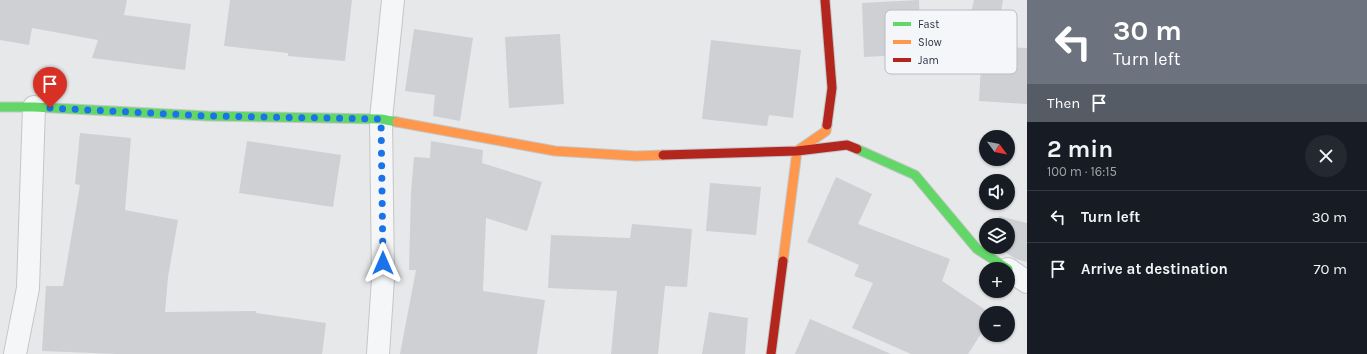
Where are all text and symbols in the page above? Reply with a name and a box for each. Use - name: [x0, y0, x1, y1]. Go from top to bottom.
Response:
- legend: [885, 10, 1017, 74]
- text: 30 m: [1113, 14, 1182, 47]
- icon: left: [1047, 16, 1099, 68]
- text: Fast: [918, 18, 939, 31]
- text: Slow: [918, 36, 942, 49]
- text: Turn left: [1113, 48, 1181, 70]
- text: Jam: [918, 54, 939, 67]
- pin: [33, 67, 67, 108]
- icon: arrive: [39, 73, 61, 95]
- icon: arrive: [1088, 92, 1110, 114]
- text: Then: [1047, 94, 1080, 112]
- north arrow: [979, 130, 1015, 166]
- map controls: [979, 130, 1015, 342]
- text: 2 min: [1047, 135, 1113, 163]
- button: close: [1305, 135, 1347, 177]
- text: 100 m · 16:15: [1047, 164, 1117, 179]
- button: sound: [979, 174, 1015, 210]
- icon: left: [1047, 206, 1069, 228]
- text: Turn left: [1081, 208, 1140, 226]
- text: 30 m: [1312, 208, 1347, 226]
- button: layers: [979, 218, 1015, 254]
- position arrow: [362, 242, 404, 284]
- icon: arrive: [1047, 258, 1069, 280]
- text: Arrive at destination: [1081, 260, 1228, 278]
- text: 70 m: [1313, 260, 1347, 278]
- button: +: [979, 262, 1015, 298]
- button: −: [979, 306, 1015, 342]

